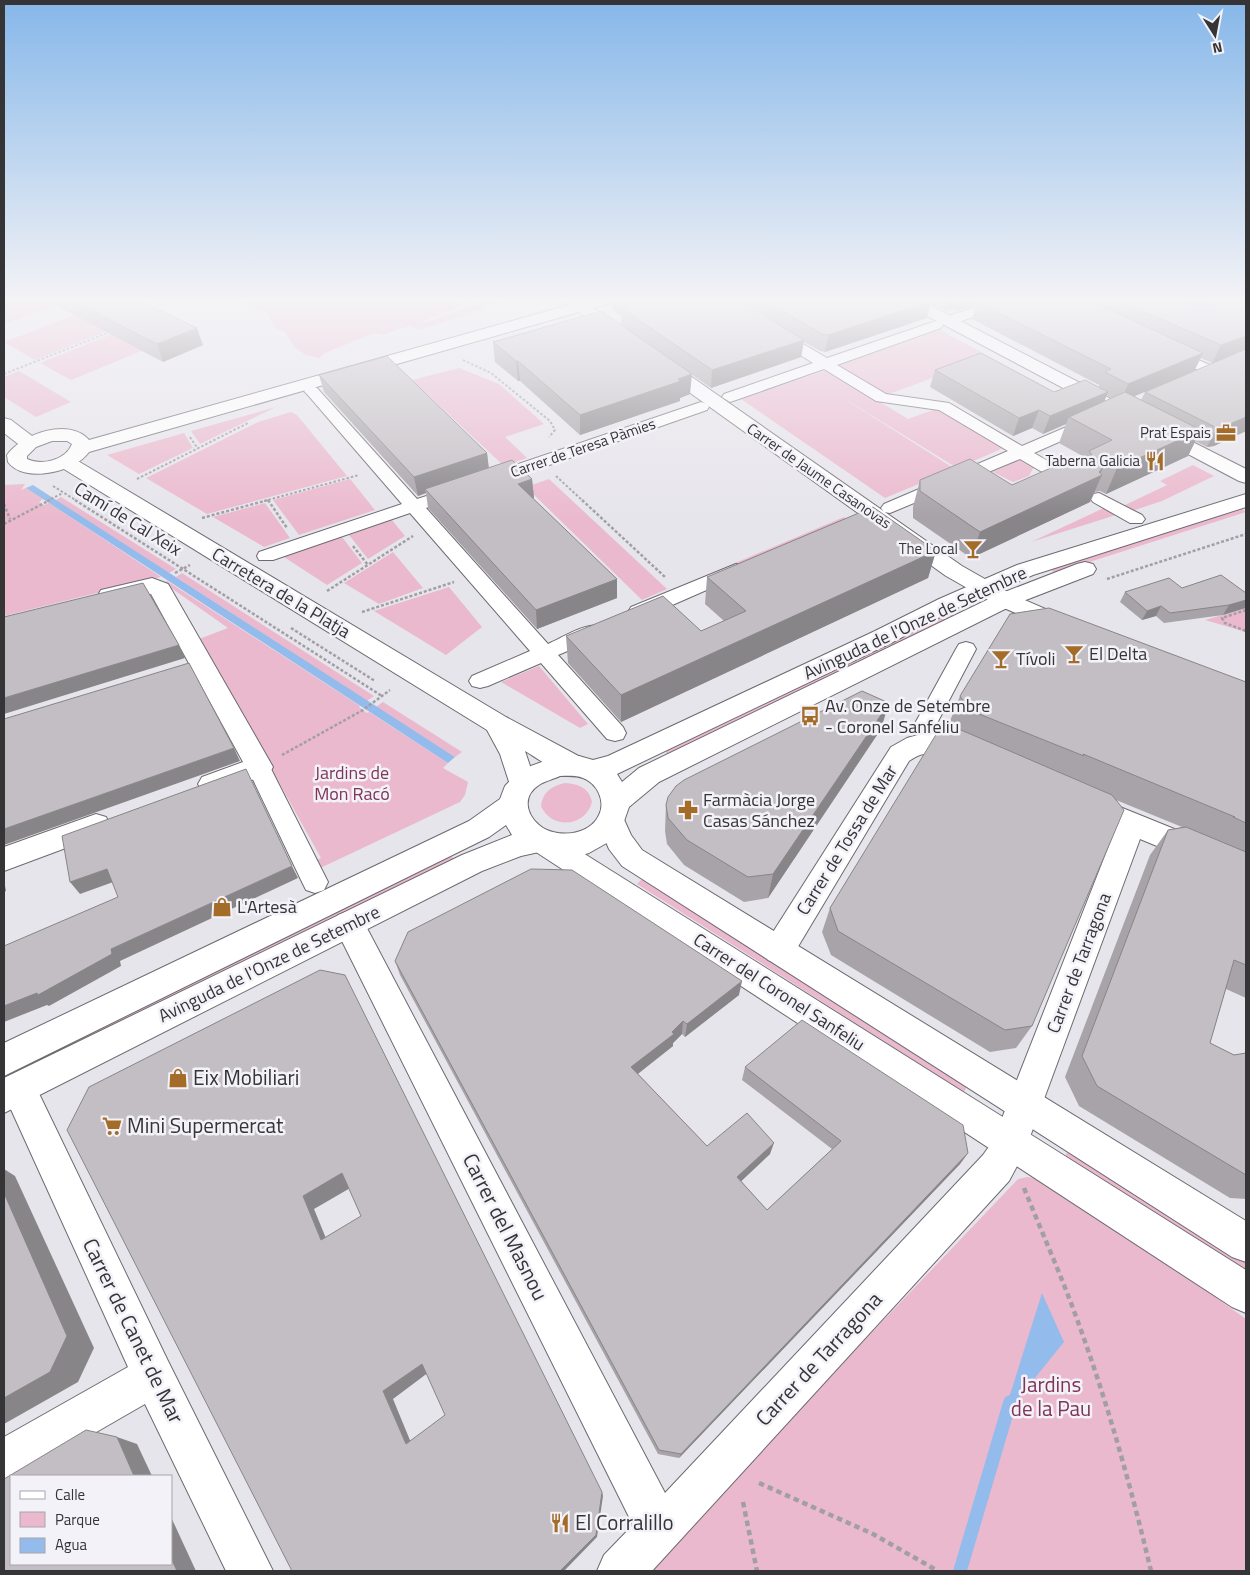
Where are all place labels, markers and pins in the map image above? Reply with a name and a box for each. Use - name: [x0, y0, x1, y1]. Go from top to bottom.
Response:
- place label: Prat Espais: [1140, 421, 1211, 444]
- office icon: Prat Espais: [1215, 422, 1237, 444]
- place label: Taberna Galicia: [1046, 449, 1140, 472]
- restaurant icon: Taberna Galicia: [1144, 450, 1166, 472]
- place label: The Local: [899, 537, 958, 560]
- bar icon: The Local: [962, 538, 984, 560]
- place label: El Delta: [1089, 640, 1147, 667]
- bar icon: El Delta: [1063, 643, 1085, 665]
- place label: Tívoli: [1016, 645, 1056, 672]
- bar icon: Tívoli: [990, 648, 1012, 670]
- place label: Av. Onze de Setembre - Coronel Sanfeliu: [825, 692, 990, 740]
- bus stop icon: Av. Onze de Setembre - Coronel Sanfeliu: [799, 705, 821, 727]
- place label: Farmàcia Jorge Casas Sánchez: [703, 786, 815, 834]
- pharmacy icon: Farmàcia Jorge Casas Sánchez: [677, 799, 699, 821]
- place label: L'Artesà: [237, 893, 297, 920]
- shop icon: L'Artesà: [211, 896, 233, 918]
- place label: Eix Mobiliari: [193, 1061, 299, 1093]
- shop icon: Eix Mobiliari: [167, 1067, 189, 1089]
- place label: Mini Supermercat: [127, 1109, 284, 1141]
- supermarket icon: Mini Supermercat: [101, 1115, 123, 1137]
- place label: El Corralillo: [575, 1506, 674, 1538]
- restaurant icon: El Corralillo: [549, 1512, 571, 1534]

